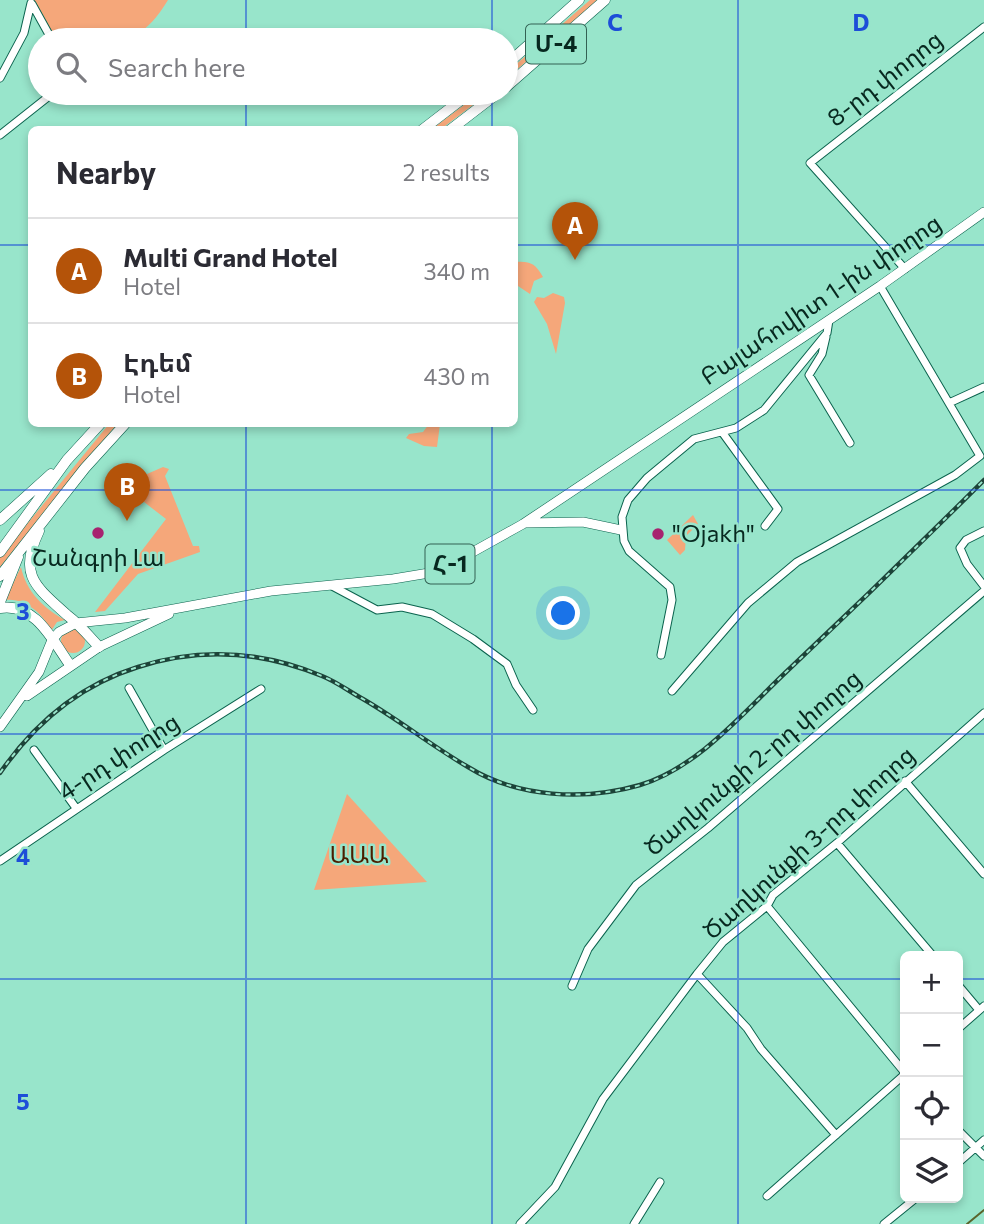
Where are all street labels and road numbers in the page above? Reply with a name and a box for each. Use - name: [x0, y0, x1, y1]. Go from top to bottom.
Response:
- road number: Մ-4: [526, 24, 586, 64]
- street label: 8-րդ փողոց: [821, 24, 948, 133]
- street label: Բալահովիտ 1-ին փողոց: [694, 207, 947, 391]
- road number: Հ-1: [426, 544, 475, 584]
- street label: Ծաղկունքի 2-րդ փողոց: [638, 663, 867, 862]
- street label: 4-րդ փողոց: [52, 706, 184, 806]
- street label: Ծաղկունքի 3-րդ փողոց: [696, 739, 920, 945]

